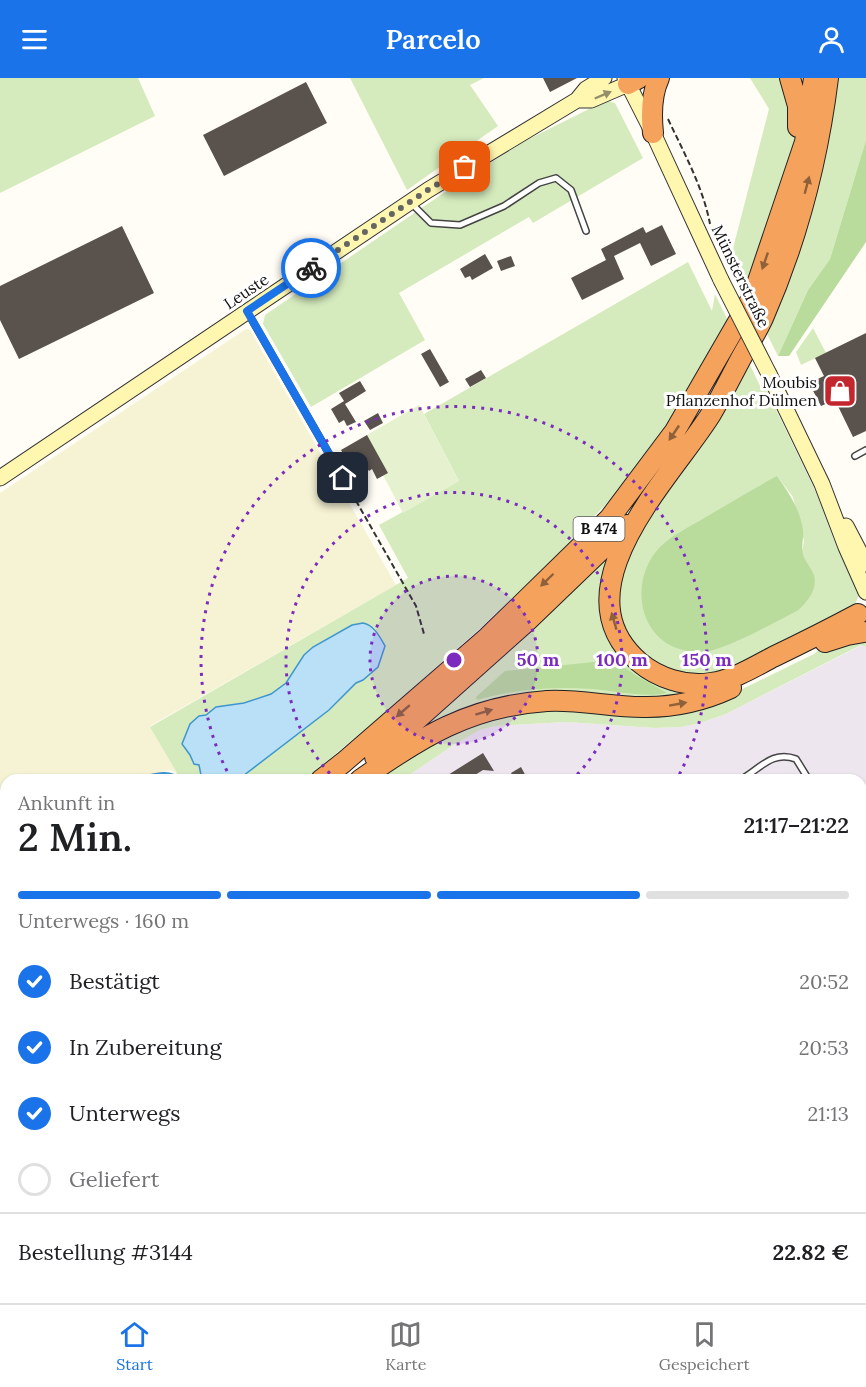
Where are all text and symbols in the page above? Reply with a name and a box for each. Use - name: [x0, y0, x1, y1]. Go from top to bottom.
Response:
- text: Parcelo: [385, 22, 481, 56]
- icon: menu: [18, 23, 51, 56]
- icon: person: [815, 23, 848, 56]
- one-way arrow: [594, 90, 612, 99]
- pin: [439, 141, 490, 192]
- icon: bag: [448, 150, 481, 183]
- one-way arrow: [803, 176, 813, 194]
- street label: Münsterstraße: [708, 222, 775, 331]
- courier: [281, 238, 341, 298]
- icon: bike: [295, 252, 328, 285]
- one-way arrow: [760, 252, 770, 270]
- street label: Leuste: [220, 269, 272, 313]
- place label: Moubis Pflanzenhof Dülmen: [666, 372, 817, 410]
- shop icon: Moubis Pflanzenhof Dülmen: [822, 373, 858, 409]
- one-way arrow: [668, 424, 680, 440]
- pin: [317, 452, 368, 503]
- icon: home: [326, 461, 359, 494]
- road number: B 474: [574, 517, 624, 541]
- one-way arrow: [539, 573, 554, 587]
- one-way arrow: [609, 612, 618, 630]
- text: 50 m: [517, 648, 560, 671]
- text: 100 m: [596, 648, 648, 671]
- text: 150 m: [682, 648, 732, 671]
- centre of rings: [444, 650, 464, 670]
- one-way arrow: [669, 699, 688, 708]
- one-way arrow: [396, 704, 411, 717]
- one-way arrow: [475, 707, 493, 716]
- text: Ankunft in: [18, 790, 115, 815]
- text: 21:17–21:22: [743, 811, 849, 839]
- text: 2 Min.: [18, 812, 132, 862]
- text: Unterwegs · 160 m: [18, 908, 189, 933]
- icon: check: [18, 965, 51, 998]
- text: Bestätigt: [69, 967, 160, 995]
- text: 20:52: [799, 969, 849, 994]
- icon: check: [18, 1031, 51, 1064]
- text: In Zubereitung: [69, 1033, 222, 1061]
- text: 20:53: [799, 1035, 849, 1060]
- icon: check: [18, 1097, 51, 1130]
- text: Unterwegs: [69, 1099, 180, 1127]
- text: 21:13: [808, 1101, 849, 1126]
- text: Geliefert: [69, 1165, 159, 1193]
- text: Bestellung #3144: [18, 1238, 193, 1266]
- text: 22.82 €: [773, 1238, 849, 1266]
- tab: Start: [116, 1318, 153, 1374]
- tab: Karte: [385, 1318, 426, 1374]
- tab: Gespeichert: [659, 1318, 750, 1374]

